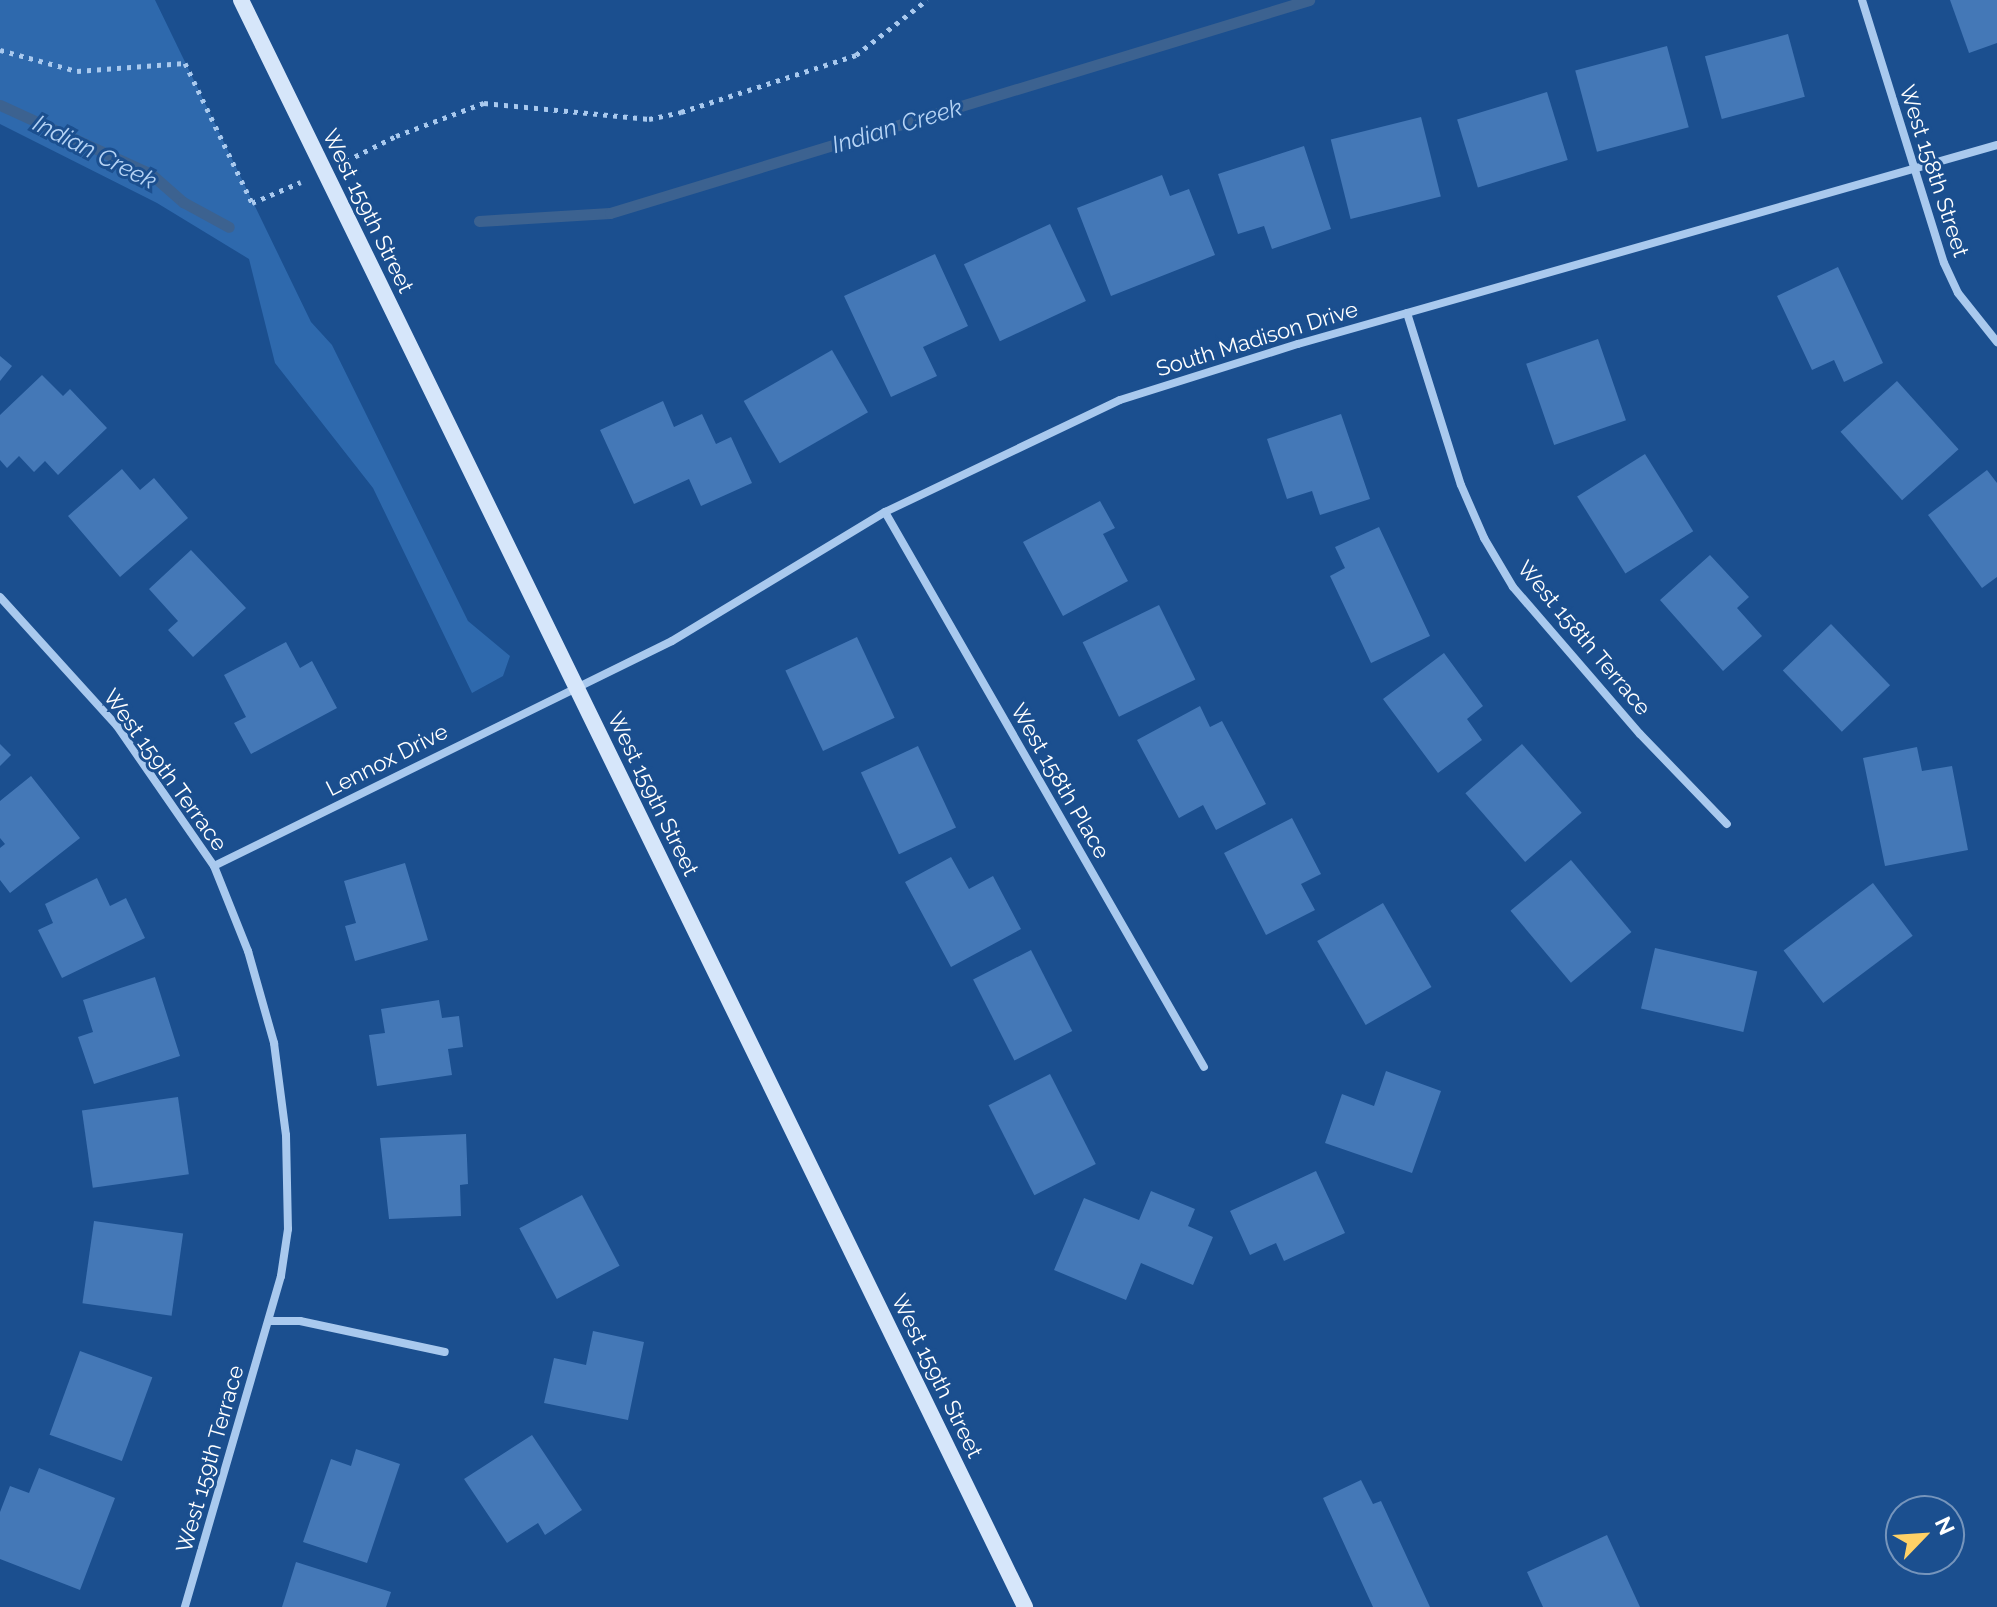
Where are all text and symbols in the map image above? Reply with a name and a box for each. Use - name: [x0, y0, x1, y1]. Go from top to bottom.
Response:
- street label: West 158th Street: [1894, 82, 1974, 260]
- water label: Indian Creek: [828, 93, 966, 159]
- water label: Indian Creek: [28, 109, 162, 195]
- street label: West 159th Street: [317, 125, 419, 297]
- street label: South Madison Drive: [1153, 296, 1361, 382]
- street label: West 158th Terrace: [1511, 555, 1657, 721]
- street label: West 159th Terrace: [97, 684, 233, 856]
- street label: West 158th Place: [1005, 699, 1115, 863]
- street label: West 159th Street: [602, 708, 704, 880]
- street label: Lennox Drive: [322, 718, 452, 802]
- street label: West 159th Street: [886, 1290, 988, 1462]
- street label: West 159th Terrace: [171, 1362, 249, 1556]
- north arrow: [1885, 1495, 1965, 1575]
- text: N: [1930, 1513, 1960, 1539]

